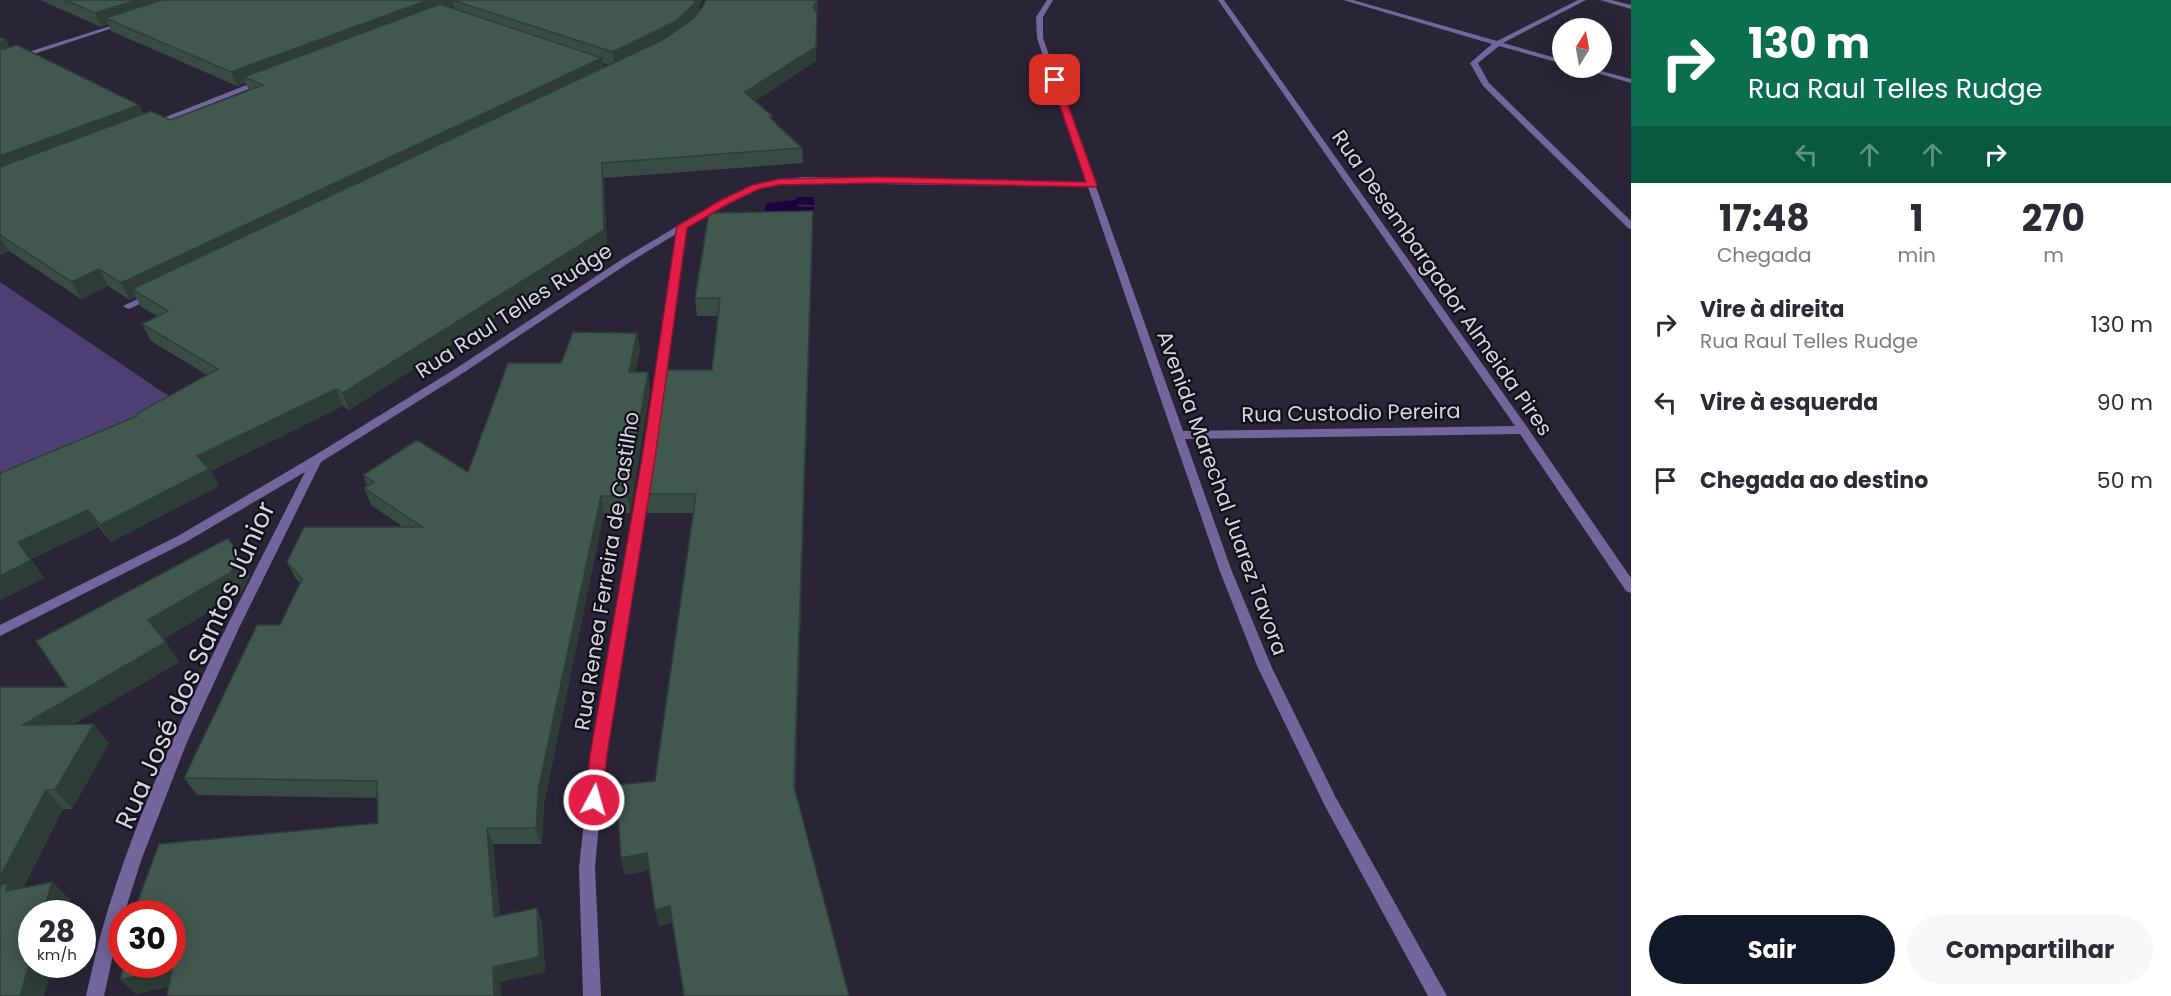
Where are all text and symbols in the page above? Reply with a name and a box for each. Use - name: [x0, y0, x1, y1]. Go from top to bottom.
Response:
- text: 130 m: [1748, 14, 1870, 73]
- north arrow: [1552, 18, 1612, 78]
- map controls: [1552, 18, 1612, 78]
- icon: right: [1649, 24, 1727, 102]
- pin: [1029, 54, 1080, 105]
- icon: arrive: [1038, 63, 1071, 96]
- text: Rua Raul Telles Rudge: [1748, 70, 2043, 107]
- street label: Rua Desembargador Almeida Pires: [1325, 124, 1560, 442]
- icon: left: [1790, 138, 1823, 171]
- icon: ahead: [1853, 138, 1886, 171]
- icon: ahead: [1916, 138, 1949, 171]
- icon: right: [1979, 138, 2012, 171]
- text: 17:48: [1719, 193, 1810, 244]
- text: 1: [1910, 193, 1923, 244]
- text: 270: [2022, 193, 2085, 244]
- street label: Rua Raul Telles Rudge: [410, 236, 618, 385]
- text: Chegada: [1717, 241, 1812, 269]
- text: min: [1898, 241, 1936, 269]
- text: m: [2043, 241, 2064, 269]
- text: Vire à direita: [1700, 294, 1845, 325]
- icon: right: [1649, 308, 1682, 341]
- text: 130 m: [2091, 309, 2153, 340]
- street label: Avenida Marechal Juarez Tavora: [1150, 327, 1295, 659]
- text: Rua Raul Telles Rudge: [1700, 327, 1918, 355]
- icon: left: [1649, 386, 1682, 419]
- text: Vire à esquerda: [1700, 387, 1878, 418]
- text: 90 m: [2097, 387, 2153, 418]
- street label: Rua Custodio Pereira: [1241, 396, 1461, 429]
- street label: Rua Renea Ferreira de Castilho: [567, 410, 646, 732]
- icon: arrive: [1649, 464, 1682, 497]
- text: Chegada ao destino: [1700, 465, 1928, 496]
- text: 50 m: [2097, 465, 2153, 496]
- street label: Rua José dos Santos Júnior: [106, 496, 284, 834]
- position arrow: [562, 768, 626, 832]
- speed limit sign: 30: [108, 900, 186, 978]
- text: 28: [39, 910, 75, 953]
- button: Sair: [1649, 915, 1895, 984]
- button: Compartilhar: [1907, 915, 2153, 984]
- text: km/h: [37, 944, 77, 965]

